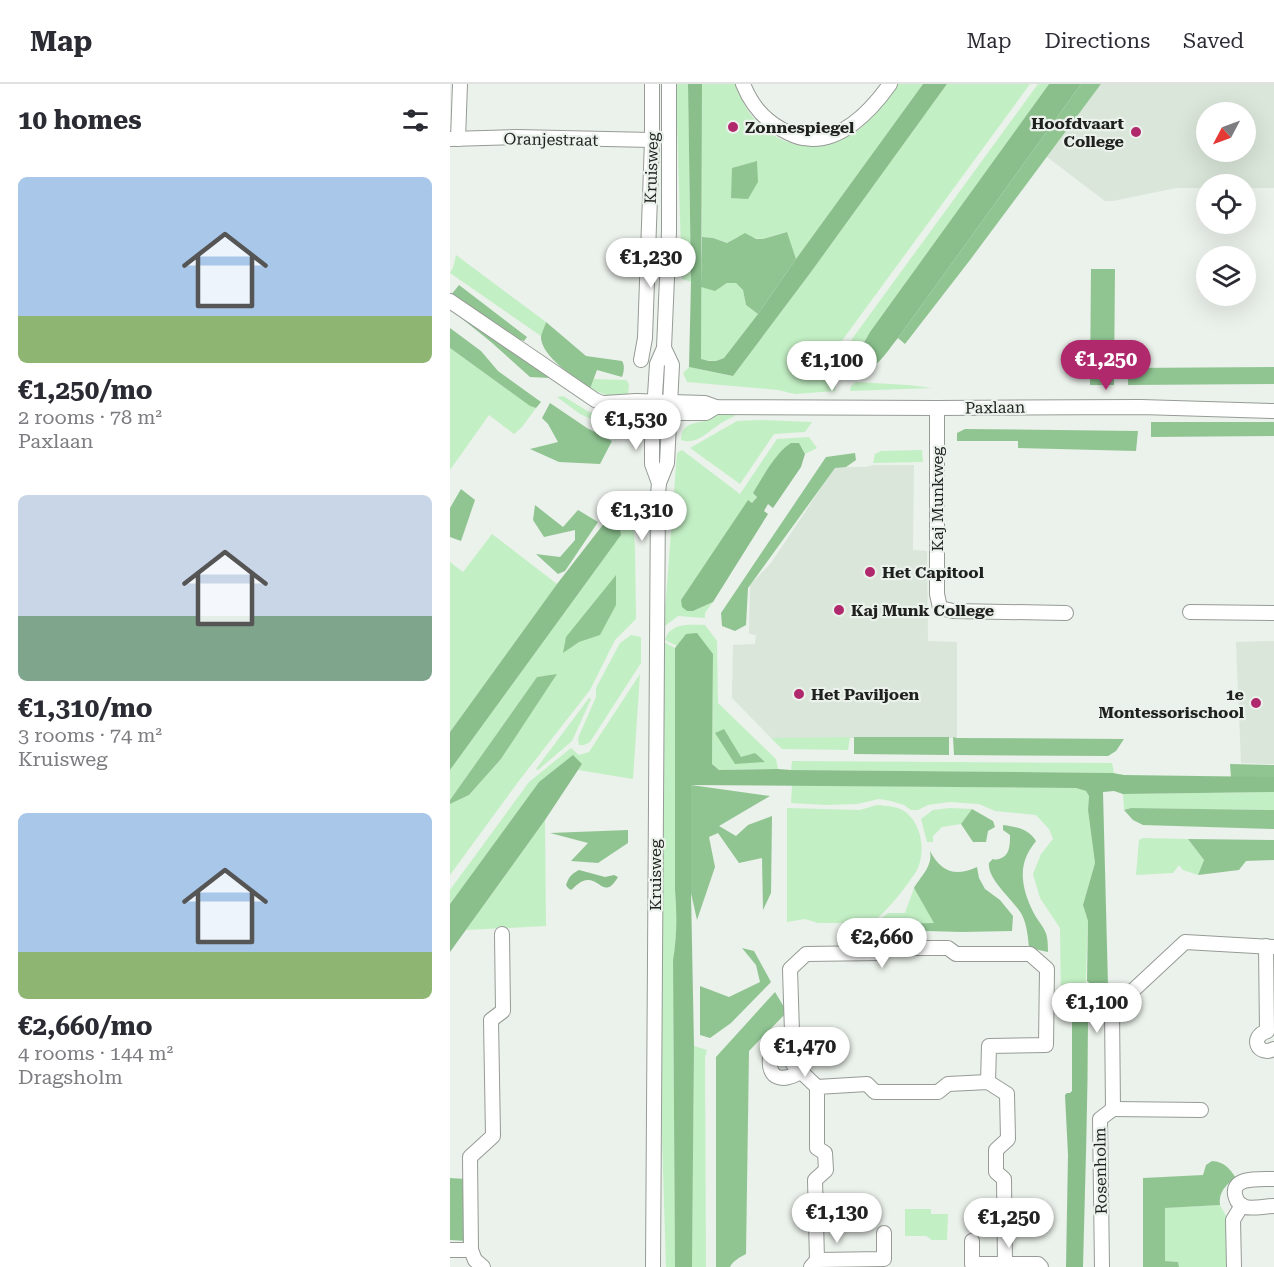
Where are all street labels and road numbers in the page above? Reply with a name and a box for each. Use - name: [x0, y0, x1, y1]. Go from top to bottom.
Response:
- street label: Oranjestraat: [504, 129, 599, 150]
- street label: Kruisweg: [641, 131, 662, 204]
- street label: Paxlaan: [965, 397, 1025, 418]
- street label: Kaj Munkweg: [928, 446, 947, 551]
- street label: Kruisweg: [646, 838, 665, 911]
- street label: Rosenholm: [1090, 1127, 1111, 1215]

